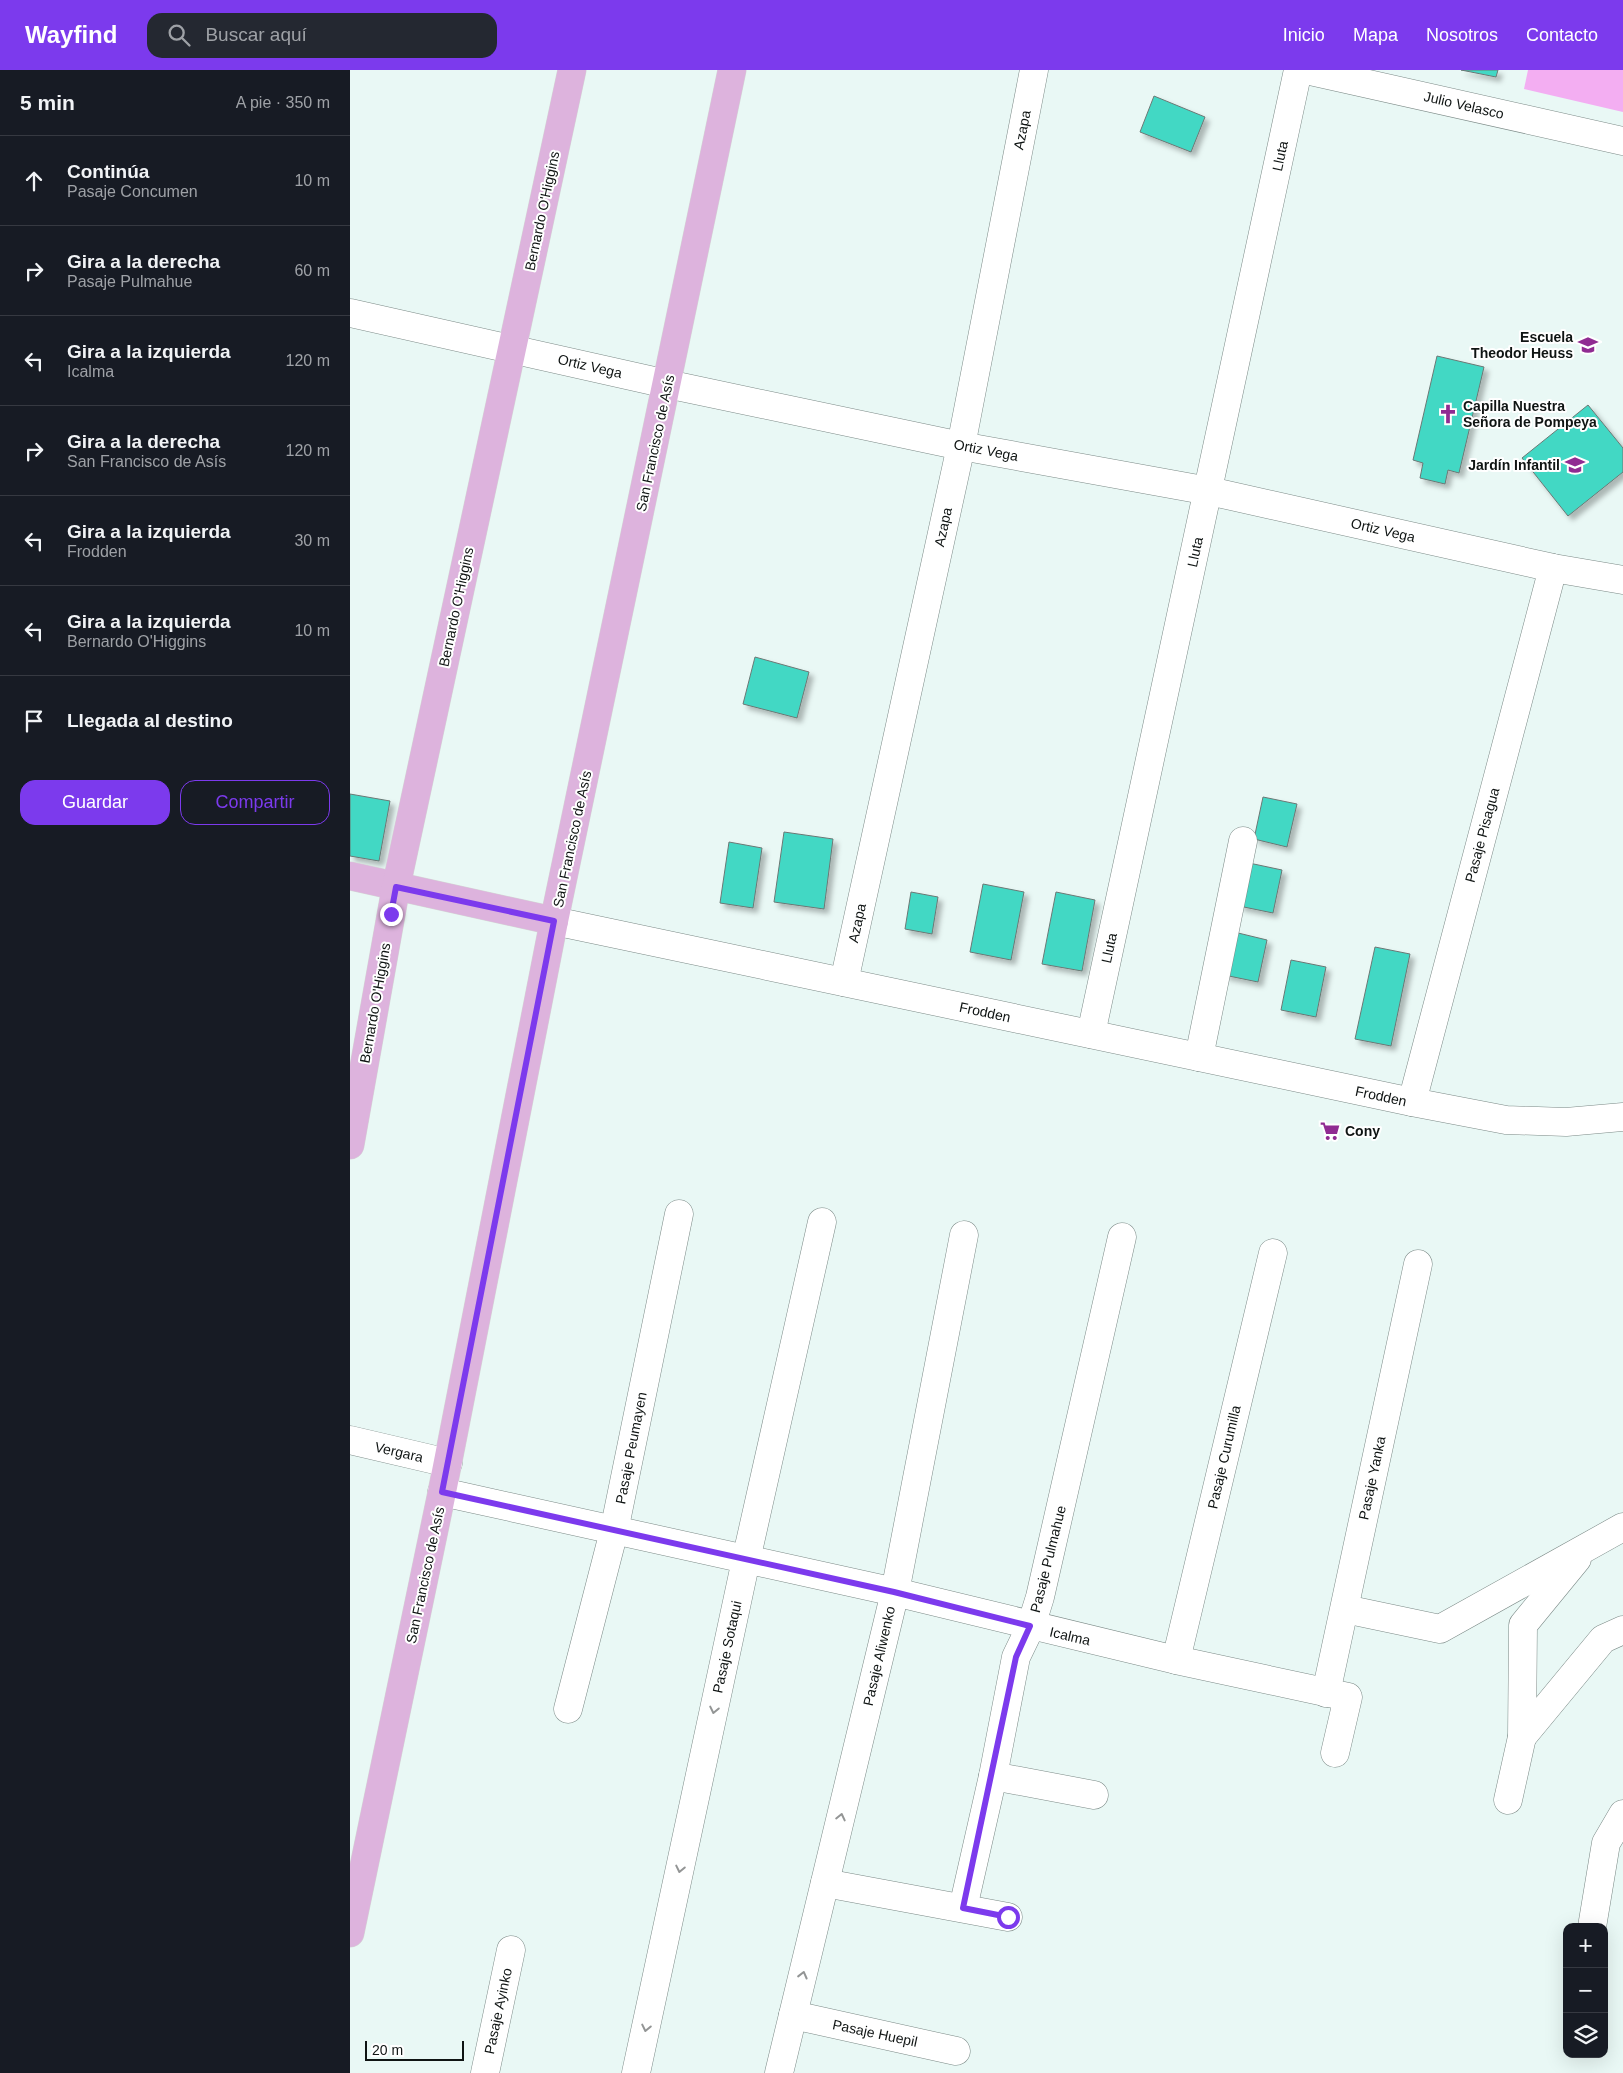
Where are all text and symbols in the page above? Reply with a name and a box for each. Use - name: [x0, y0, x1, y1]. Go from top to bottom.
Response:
- search box: [147, 13, 497, 58]
- text: Wayfind: [25, 21, 117, 48]
- icon: search: [165, 21, 193, 49]
- text: Buscar aquí: [205, 24, 307, 45]
- text: Inicio: [1283, 25, 1325, 45]
- text: Mapa: [1353, 25, 1398, 45]
- text: Nosotros: [1426, 25, 1498, 45]
- text: Contacto: [1526, 25, 1598, 45]
- street label: Julio Velasco: [1422, 88, 1506, 122]
- text: 5 min: [20, 91, 75, 114]
- text: A pie · 350 m: [236, 94, 330, 111]
- street label: Azapa: [1010, 109, 1034, 151]
- street label: Lluta: [1269, 139, 1291, 173]
- street label: Bernardo O'Higgins: [522, 150, 562, 272]
- text: Continúa: [67, 161, 149, 182]
- icon: ahead: [20, 167, 48, 195]
- text: 10 m: [294, 172, 330, 189]
- text: Pasaje Concumen: [67, 183, 198, 200]
- text: Gira a la derecha: [67, 251, 220, 272]
- icon: right: [20, 257, 48, 285]
- text: 60 m: [294, 262, 330, 279]
- text: Pasaje Pulmahue: [67, 273, 192, 290]
- place label: Escuela Theodor Heuss: [1471, 329, 1573, 361]
- school or university icon: Escuela Theodor Heuss: [1577, 334, 1599, 356]
- text: Gira a la izquierda: [67, 341, 231, 362]
- icon: left: [20, 347, 48, 375]
- street label: Ortiz Vega: [556, 351, 624, 381]
- text: 120 m: [286, 352, 330, 369]
- text: Icalma: [67, 363, 114, 380]
- street label: San Francisco de Asís: [633, 373, 677, 513]
- place label: Capilla Nuestra Señora de Pompeya: [1463, 398, 1597, 430]
- church icon: Capilla Nuestra Señora de Pompeya: [1437, 403, 1459, 425]
- text: Gira a la derecha: [67, 431, 220, 452]
- street label: Ortiz Vega: [952, 436, 1020, 464]
- icon: right: [20, 437, 48, 465]
- text: 120 m: [286, 442, 330, 459]
- text: San Francisco de Asís: [67, 453, 226, 470]
- school or university icon: Jardín Infantil: [1564, 454, 1586, 476]
- place label: Jardín Infantil: [1468, 457, 1560, 473]
- street label: Azapa: [931, 506, 955, 548]
- street label: Ortiz Vega: [1349, 515, 1417, 545]
- text: Gira a la izquierda: [67, 521, 231, 542]
- icon: left: [20, 527, 48, 555]
- text: 30 m: [294, 532, 330, 549]
- street label: Lluta: [1184, 535, 1206, 569]
- text: Frodden: [67, 543, 127, 560]
- street label: Bernardo O'Higgins: [436, 546, 476, 668]
- text: Gira a la izquierda: [67, 611, 231, 632]
- icon: left: [20, 617, 48, 645]
- text: 10 m: [294, 622, 330, 639]
- text: Bernardo O'Higgins: [67, 633, 206, 650]
- icon: arrive: [20, 707, 48, 735]
- text: Llegada al destino: [67, 710, 233, 731]
- street label: San Francisco de Asís: [550, 769, 594, 909]
- button: Guardar: [20, 780, 170, 825]
- button: Compartir: [180, 780, 330, 825]
- street label: Pasaje Pisagua: [1462, 786, 1502, 884]
- street label: Azapa: [845, 902, 869, 944]
- route end: [380, 903, 403, 926]
- street label: Lluta: [1098, 931, 1120, 965]
- street label: Bernardo O'Higgins: [357, 942, 393, 1064]
- street label: Frodden: [958, 999, 1012, 1025]
- street label: Frodden: [1354, 1083, 1408, 1109]
- supermarket icon: Cony: [1319, 1120, 1341, 1142]
- place label: Cony: [1345, 1123, 1380, 1139]
- street label: Pasaje Peumayen: [612, 1391, 650, 1505]
- street label: Pasaje Curumilla: [1204, 1403, 1244, 1510]
- street label: Pasaje Yanka: [1355, 1435, 1389, 1521]
- street label: Vergara: [373, 1439, 425, 1465]
- street label: Pasaje Pulmahue: [1027, 1504, 1069, 1614]
- street label: San Francisco de Asís: [403, 1505, 447, 1645]
- street label: Pasaje Sotaqui: [709, 1599, 745, 1695]
- street label: Pasaje Aliwenko: [860, 1604, 898, 1707]
- street label: Icalma: [1048, 1624, 1092, 1648]
- one-way arrow: [709, 1705, 720, 1714]
- one-way arrow: [835, 1812, 846, 1821]
- one-way arrow: [675, 1864, 686, 1873]
- route start: [997, 1906, 1020, 1929]
- map controls: [1563, 1923, 1608, 2058]
- button: +: [1563, 1923, 1608, 1968]
- street label: Pasaje Ayinko: [481, 1966, 515, 2056]
- button: −: [1563, 1968, 1608, 2013]
- one-way arrow: [797, 1970, 808, 1979]
- button: layers: [1563, 2013, 1608, 2058]
- street label: Pasaje Huepil: [831, 2016, 919, 2050]
- one-way arrow: [641, 2023, 652, 2032]
- scale bar: [365, 2038, 464, 2061]
- text: 20 m: [372, 2042, 403, 2058]

